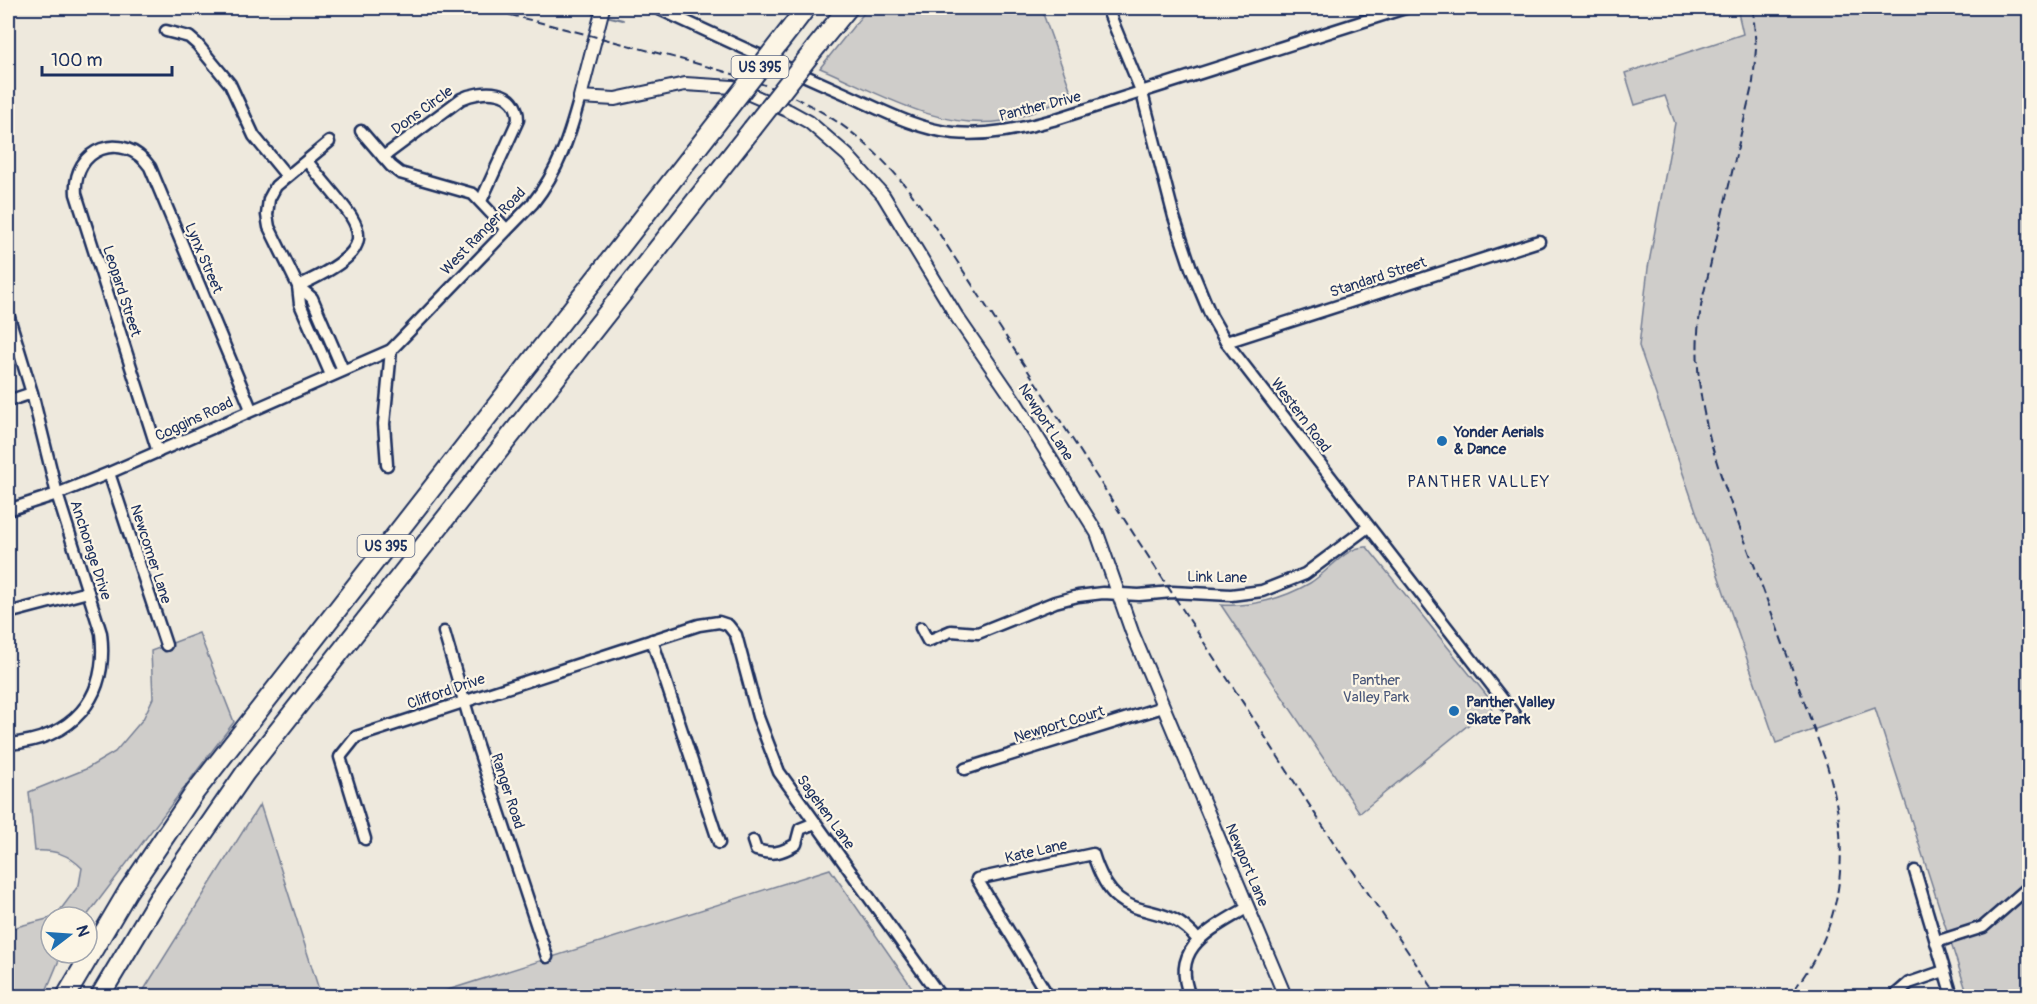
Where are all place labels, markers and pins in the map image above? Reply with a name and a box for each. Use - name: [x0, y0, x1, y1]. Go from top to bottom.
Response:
- place label: Yonder Aerials & Dance: [1453, 423, 1544, 459]
- marker: Yonder Aerials & Dance: [1435, 434, 1449, 448]
- place label: Panther Valley Skate Park: [1466, 693, 1555, 729]
- marker: Panther Valley Skate Park: [1447, 704, 1461, 718]

